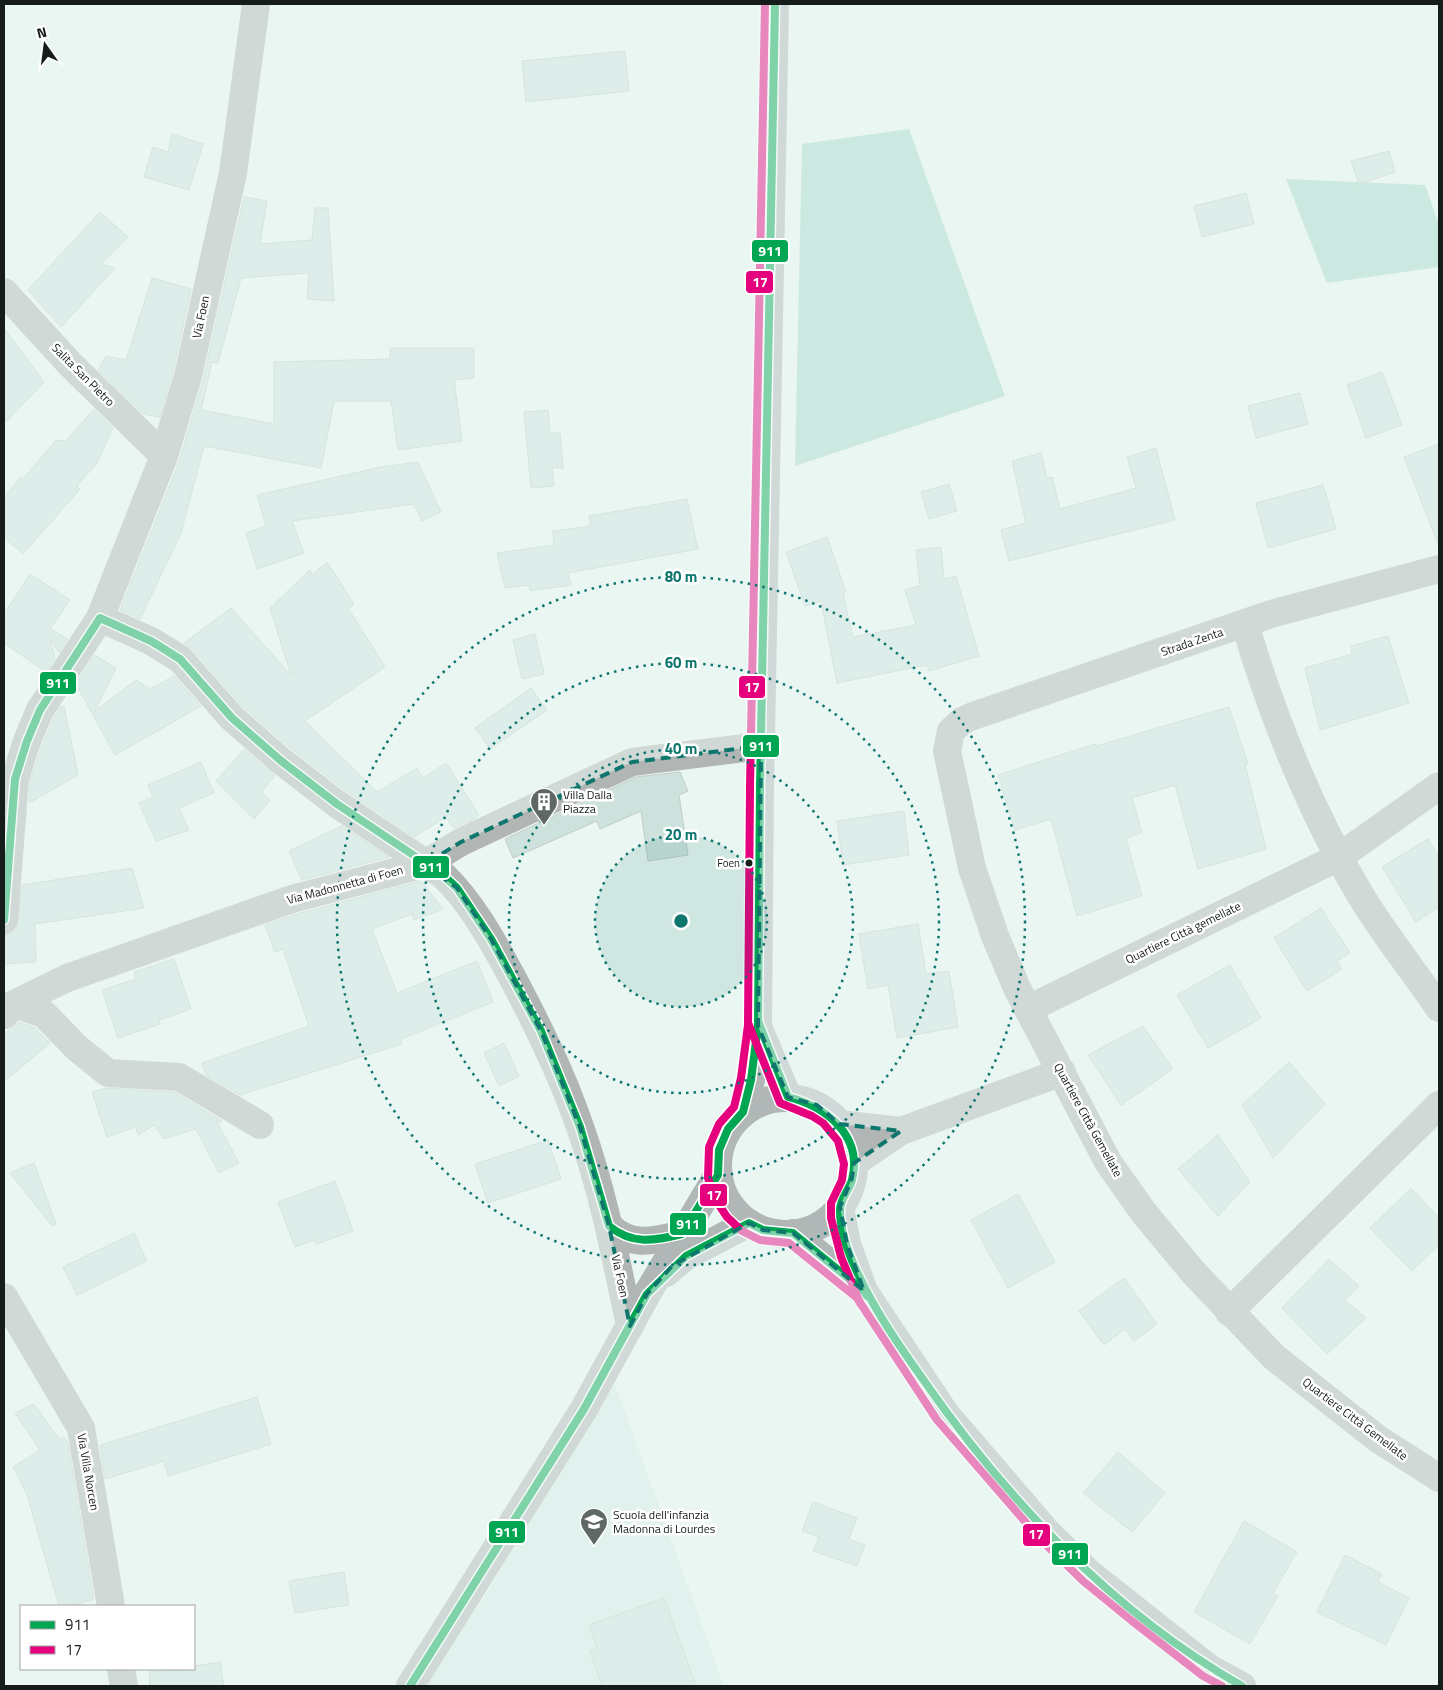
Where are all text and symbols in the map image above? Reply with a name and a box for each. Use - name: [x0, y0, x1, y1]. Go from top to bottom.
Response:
- north arrow: [20, 20, 70, 70]
- text: N: [34, 21, 49, 43]
- line badge: 911: [751, 239, 789, 263]
- text: 911: [758, 240, 782, 261]
- line badge: 17: [745, 270, 774, 294]
- text: 17: [752, 271, 768, 292]
- street label: Via Foen: [187, 294, 214, 340]
- street label: Salita San Pietro: [47, 339, 119, 411]
- text: 80 m: [665, 565, 697, 588]
- street label: Strada Zenta: [1158, 622, 1226, 661]
- text: 60 m: [665, 651, 697, 674]
- line badge: 911: [39, 671, 77, 695]
- text: 911: [46, 672, 70, 693]
- line badge: 17: [738, 675, 766, 699]
- text: 17: [744, 676, 760, 697]
- line badge: 911: [742, 734, 780, 758]
- text: 911: [749, 735, 773, 756]
- text: 40 m: [665, 737, 697, 760]
- place label: Villa Dalla Piazza: [563, 785, 612, 818]
- building icon: Villa Dalla Piazza: [529, 787, 559, 826]
- text: 20 m: [665, 823, 697, 846]
- line badge: 911: [412, 855, 450, 879]
- place label: Foen: [717, 855, 740, 871]
- text: 911: [419, 856, 443, 877]
- marker: Foen: [744, 858, 754, 868]
- street label: Via Madonnetta di Foen: [285, 860, 405, 909]
- street label: Quartiere Città gemellate: [1122, 896, 1244, 969]
- centre of rings: [672, 912, 690, 930]
- street label: Quartiere Città Gemellate: [1049, 1059, 1128, 1180]
- line badge: 17: [699, 1183, 728, 1207]
- text: 17: [706, 1184, 722, 1205]
- line badge: 911: [669, 1212, 707, 1236]
- text: 911: [676, 1213, 700, 1234]
- street label: Via Foen: [607, 1253, 634, 1299]
- street label: Quartiere Città Gemellate: [1299, 1373, 1412, 1465]
- street label: Via Villa Norcen: [72, 1432, 105, 1512]
- place label: Scuola dell'infanzia Madonna di Lourdes: [613, 1505, 716, 1538]
- school or university icon: Scuola dell'infanzia Madonna di Lourdes: [579, 1507, 609, 1546]
- line badge: 911: [488, 1520, 526, 1544]
- text: 911: [495, 1521, 519, 1542]
- line badge: 17: [1022, 1523, 1051, 1547]
- text: 17: [1028, 1523, 1044, 1544]
- line badge: 911: [1051, 1542, 1089, 1566]
- text: 911: [1058, 1543, 1082, 1564]
- legend: [20, 1605, 195, 1670]
- text: 911: [65, 1613, 90, 1636]
- text: 17: [65, 1638, 82, 1661]

